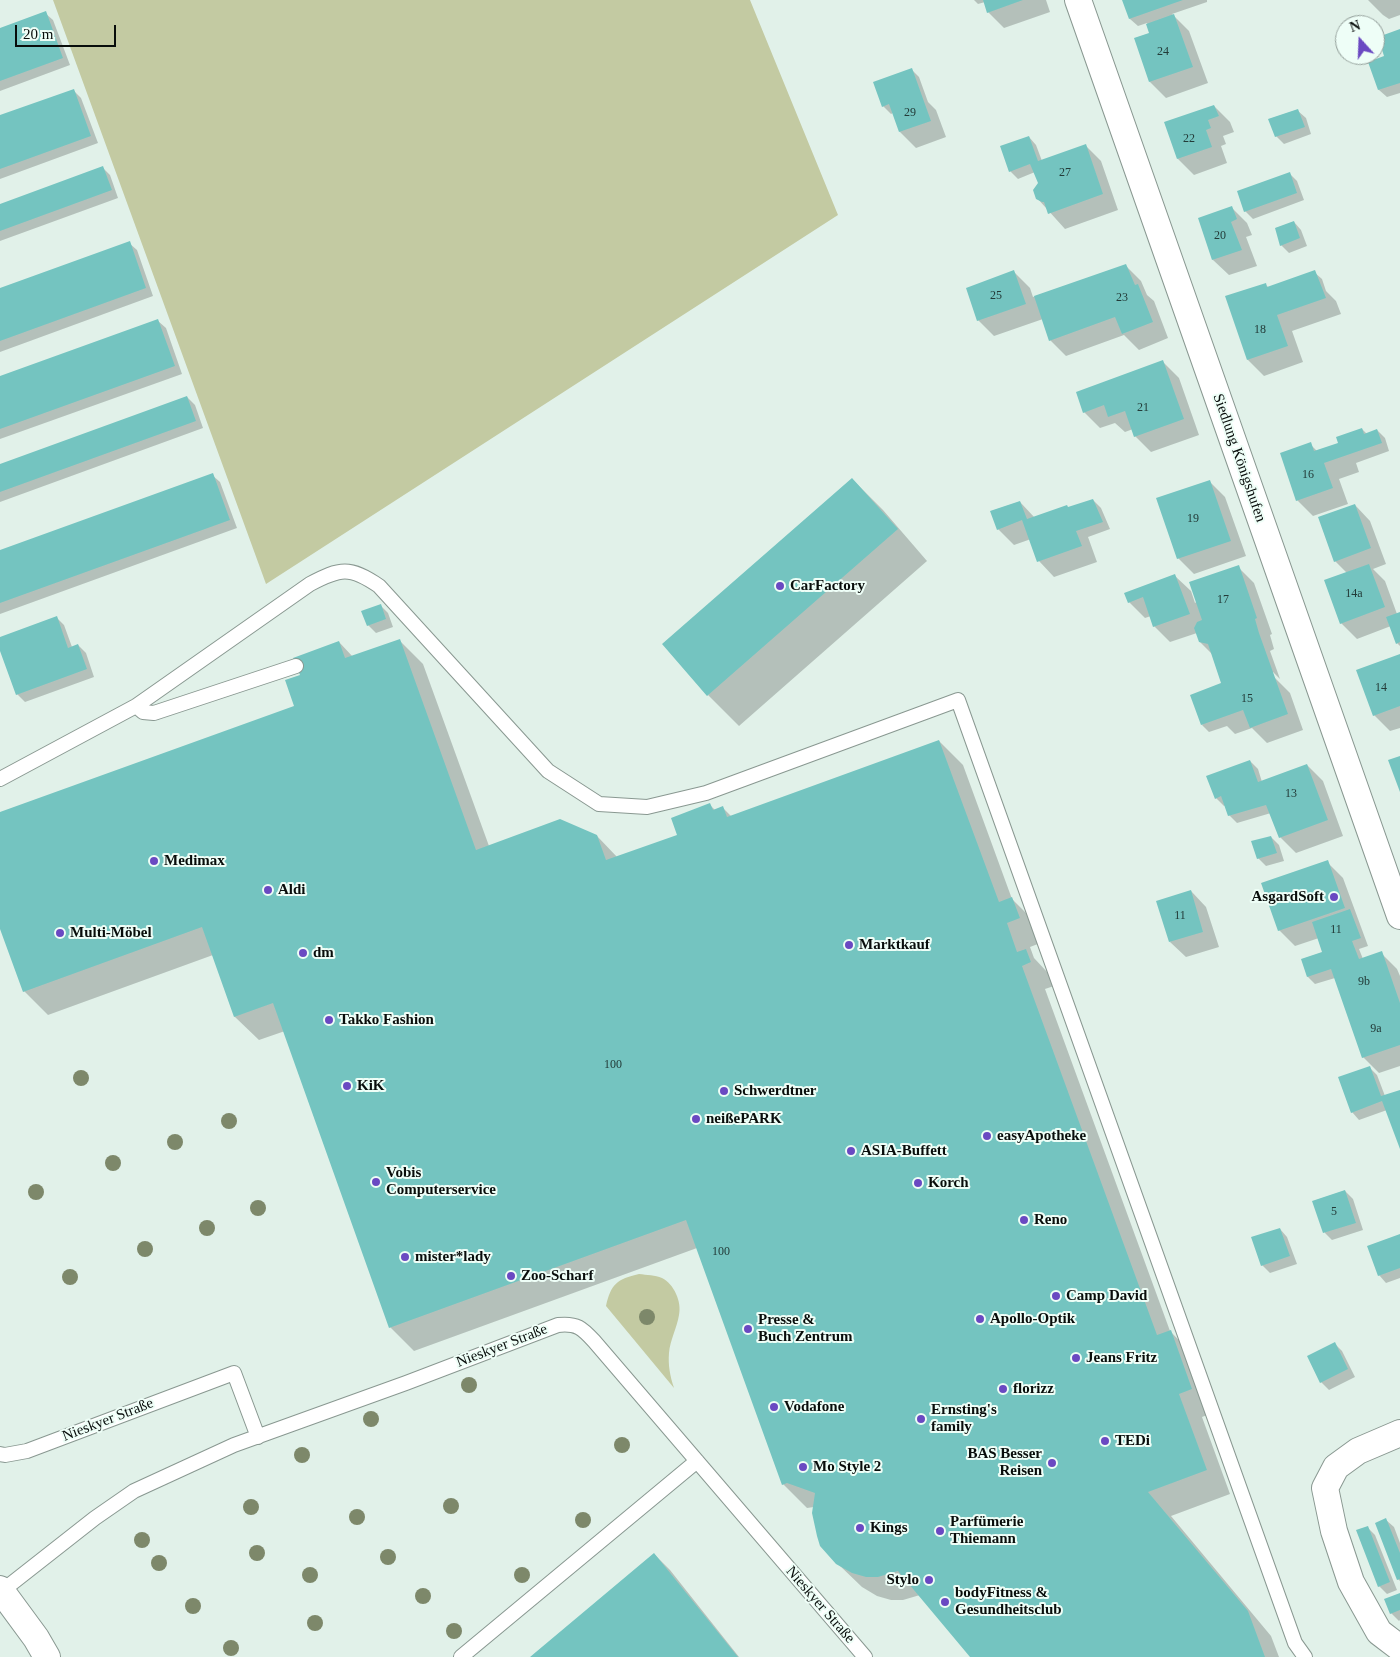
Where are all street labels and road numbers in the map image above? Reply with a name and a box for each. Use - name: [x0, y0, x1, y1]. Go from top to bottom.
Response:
- street label: Siedlung Königshufen: [1209, 391, 1269, 525]
- street label: Nieskyer Straße: [454, 1320, 550, 1372]
- street label: Nieskyer Straße: [60, 1394, 156, 1446]
- street label: Nieskyer Straße: [782, 1563, 858, 1647]

